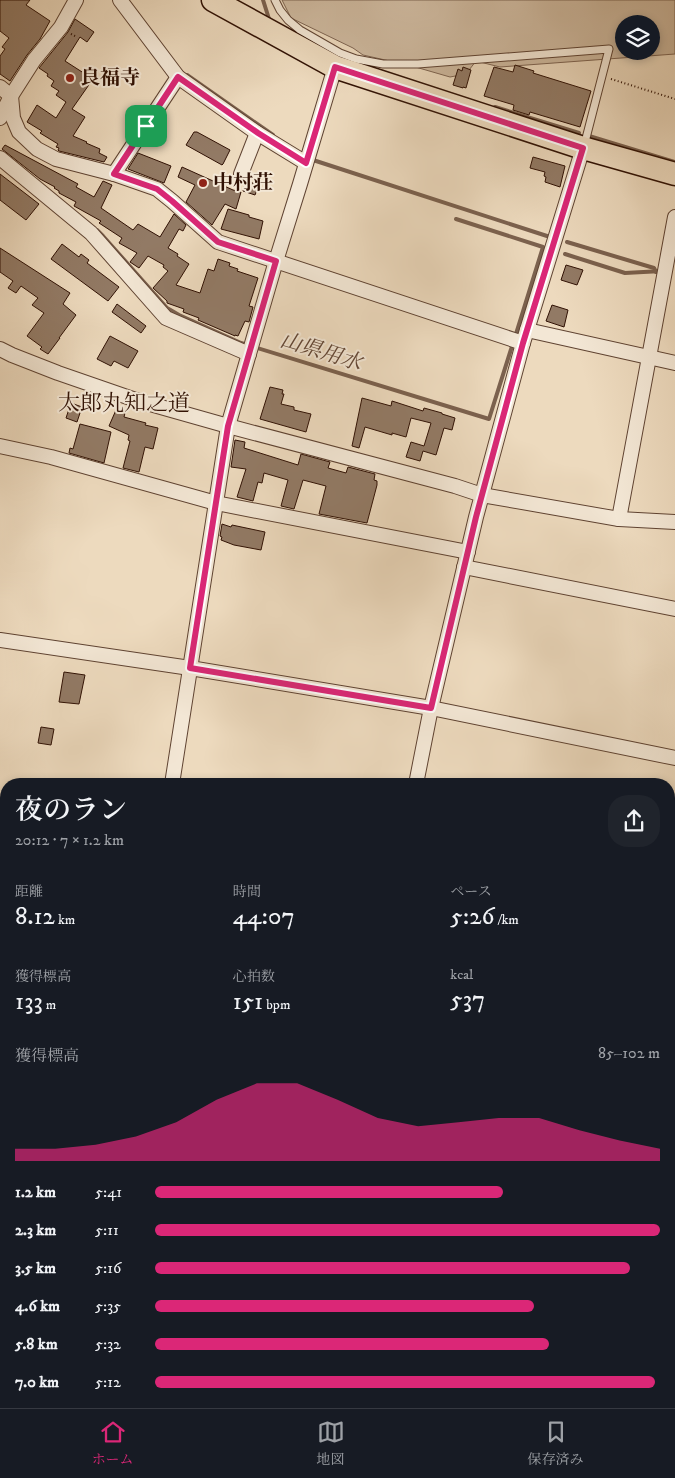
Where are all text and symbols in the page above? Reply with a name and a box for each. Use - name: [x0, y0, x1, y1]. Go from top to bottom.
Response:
- map controls: [615, 15, 660, 60]
- button: layers: [615, 15, 660, 60]
- place label: 良福寺: [80, 66, 140, 91]
- marker: 良福寺: [64, 72, 76, 84]
- pin: [125, 105, 167, 147]
- icon: arrive: [132, 112, 160, 140]
- place label: 中村荘: [213, 171, 273, 196]
- marker: 中村荘: [197, 177, 209, 189]
- water label: 山県用水: [277, 327, 367, 377]
- district label: 太郎丸知之道: [58, 390, 190, 417]
- text: 夜のラン: [15, 793, 127, 828]
- button: share: [608, 795, 660, 847]
- text: 20:12 · 7 × 1.2 km: [15, 830, 124, 850]
- text: 距離: [15, 883, 43, 901]
- text: 時間: [233, 883, 261, 901]
- text: ペース: [450, 883, 492, 901]
- text: 8.12: [15, 901, 55, 932]
- text: 44:07: [233, 901, 295, 932]
- text: 5:26: [450, 901, 495, 932]
- text: km: [55, 911, 75, 929]
- text: /km: [495, 911, 519, 929]
- text: kcal: [450, 966, 473, 984]
- text: 獲得標高: [15, 968, 71, 986]
- text: 心拍数: [233, 968, 275, 986]
- text: 537: [450, 984, 485, 1015]
- text: 133: [15, 986, 43, 1017]
- text: 151: [233, 986, 263, 1017]
- text: m: [43, 996, 56, 1014]
- text: bpm: [263, 996, 290, 1014]
- text: 85–102 m: [598, 1043, 660, 1063]
- text: 獲得標高: [15, 1046, 79, 1066]
- text: 1.2 km: [15, 1182, 56, 1202]
- text: 5:41: [95, 1182, 122, 1202]
- text: 2.3 km: [15, 1220, 56, 1240]
- text: 5:11: [95, 1220, 119, 1240]
- text: 3.5 km: [15, 1258, 56, 1278]
- text: 5:16: [95, 1258, 121, 1278]
- text: 4.6 km: [15, 1296, 60, 1316]
- text: 5:35: [95, 1296, 121, 1316]
- text: 5.8 km: [15, 1334, 58, 1354]
- text: 5:32: [95, 1334, 121, 1354]
- text: 7.0 km: [15, 1372, 59, 1392]
- text: 5:12: [95, 1372, 121, 1392]
- tab: ホーム: [92, 1418, 134, 1469]
- tab: 地図: [317, 1418, 345, 1469]
- tab: 保存済み: [528, 1418, 584, 1469]

